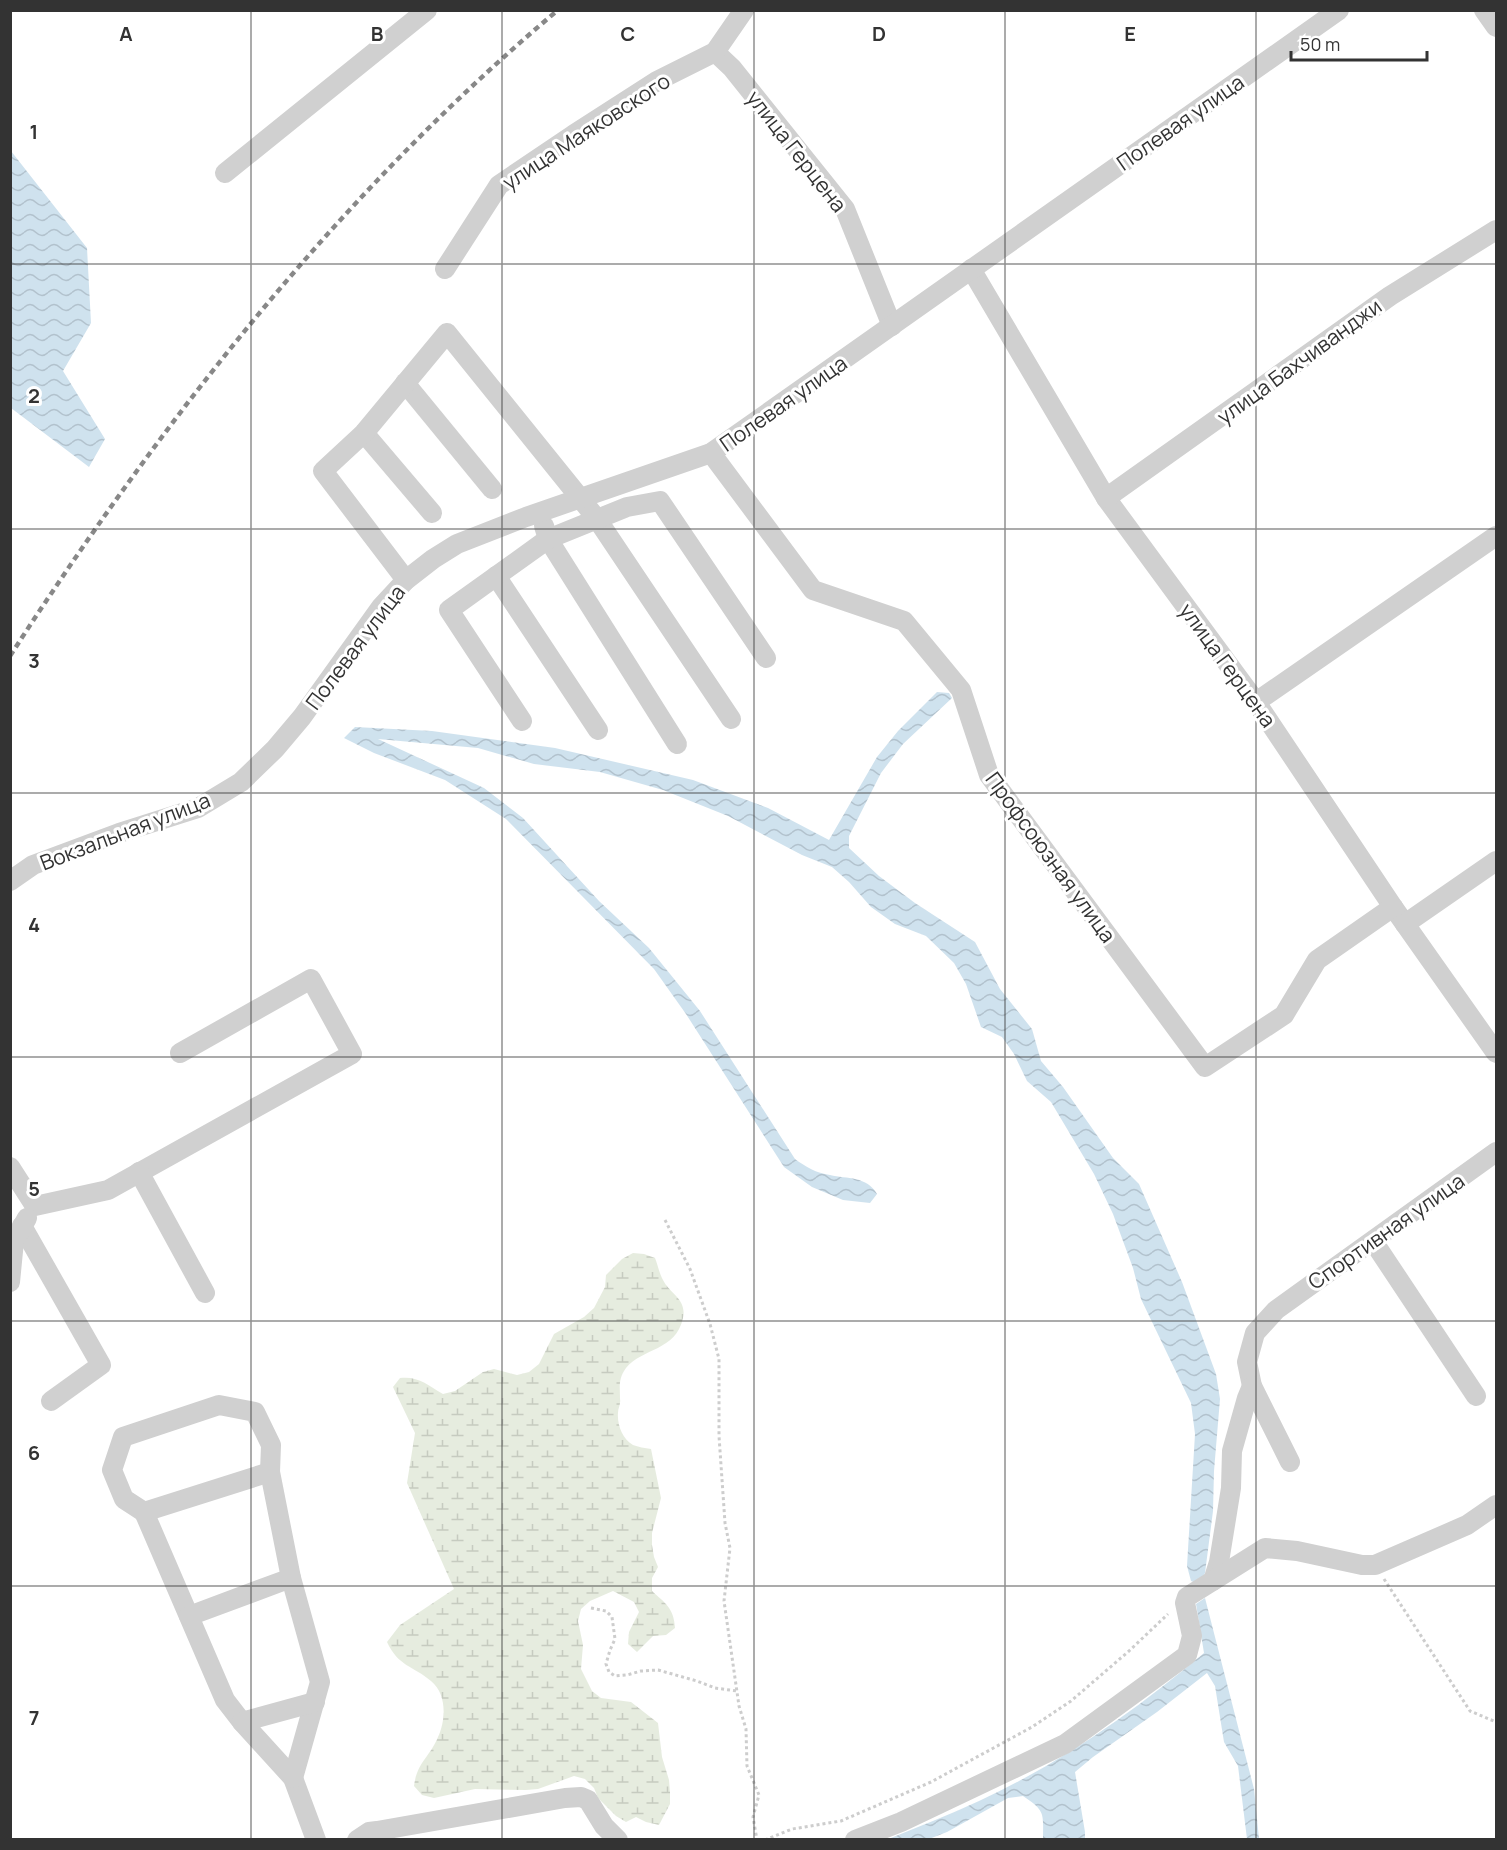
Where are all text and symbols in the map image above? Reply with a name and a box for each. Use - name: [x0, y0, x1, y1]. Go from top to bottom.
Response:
- text: A: [119, 20, 133, 47]
- text: B: [371, 20, 384, 47]
- text: C: [621, 20, 635, 47]
- text: D: [872, 20, 886, 47]
- text: E: [1124, 20, 1136, 47]
- scale bar: [1291, 24, 1428, 62]
- text: 50 m: [1300, 32, 1340, 56]
- street label: улица Маяковского: [497, 66, 675, 196]
- street label: Полевая улица: [1111, 68, 1249, 176]
- street label: улица Герцена: [741, 84, 853, 218]
- text: 1: [30, 118, 38, 145]
- street label: улица Бахчиванджи: [1211, 292, 1387, 430]
- street label: Полевая улица: [714, 349, 852, 457]
- text: 2: [28, 382, 40, 409]
- street label: Полевая улица: [299, 579, 411, 715]
- street label: улица Герцена: [1173, 597, 1283, 733]
- text: 3: [28, 647, 40, 674]
- street label: Профсоюзная улица: [980, 766, 1122, 948]
- street label: Вокзальная улица: [36, 786, 214, 876]
- text: 4: [28, 911, 40, 938]
- street label: Спортивная улица: [1302, 1167, 1470, 1295]
- text: 5: [28, 1175, 40, 1202]
- text: 6: [28, 1439, 40, 1466]
- text: 7: [29, 1704, 39, 1731]

